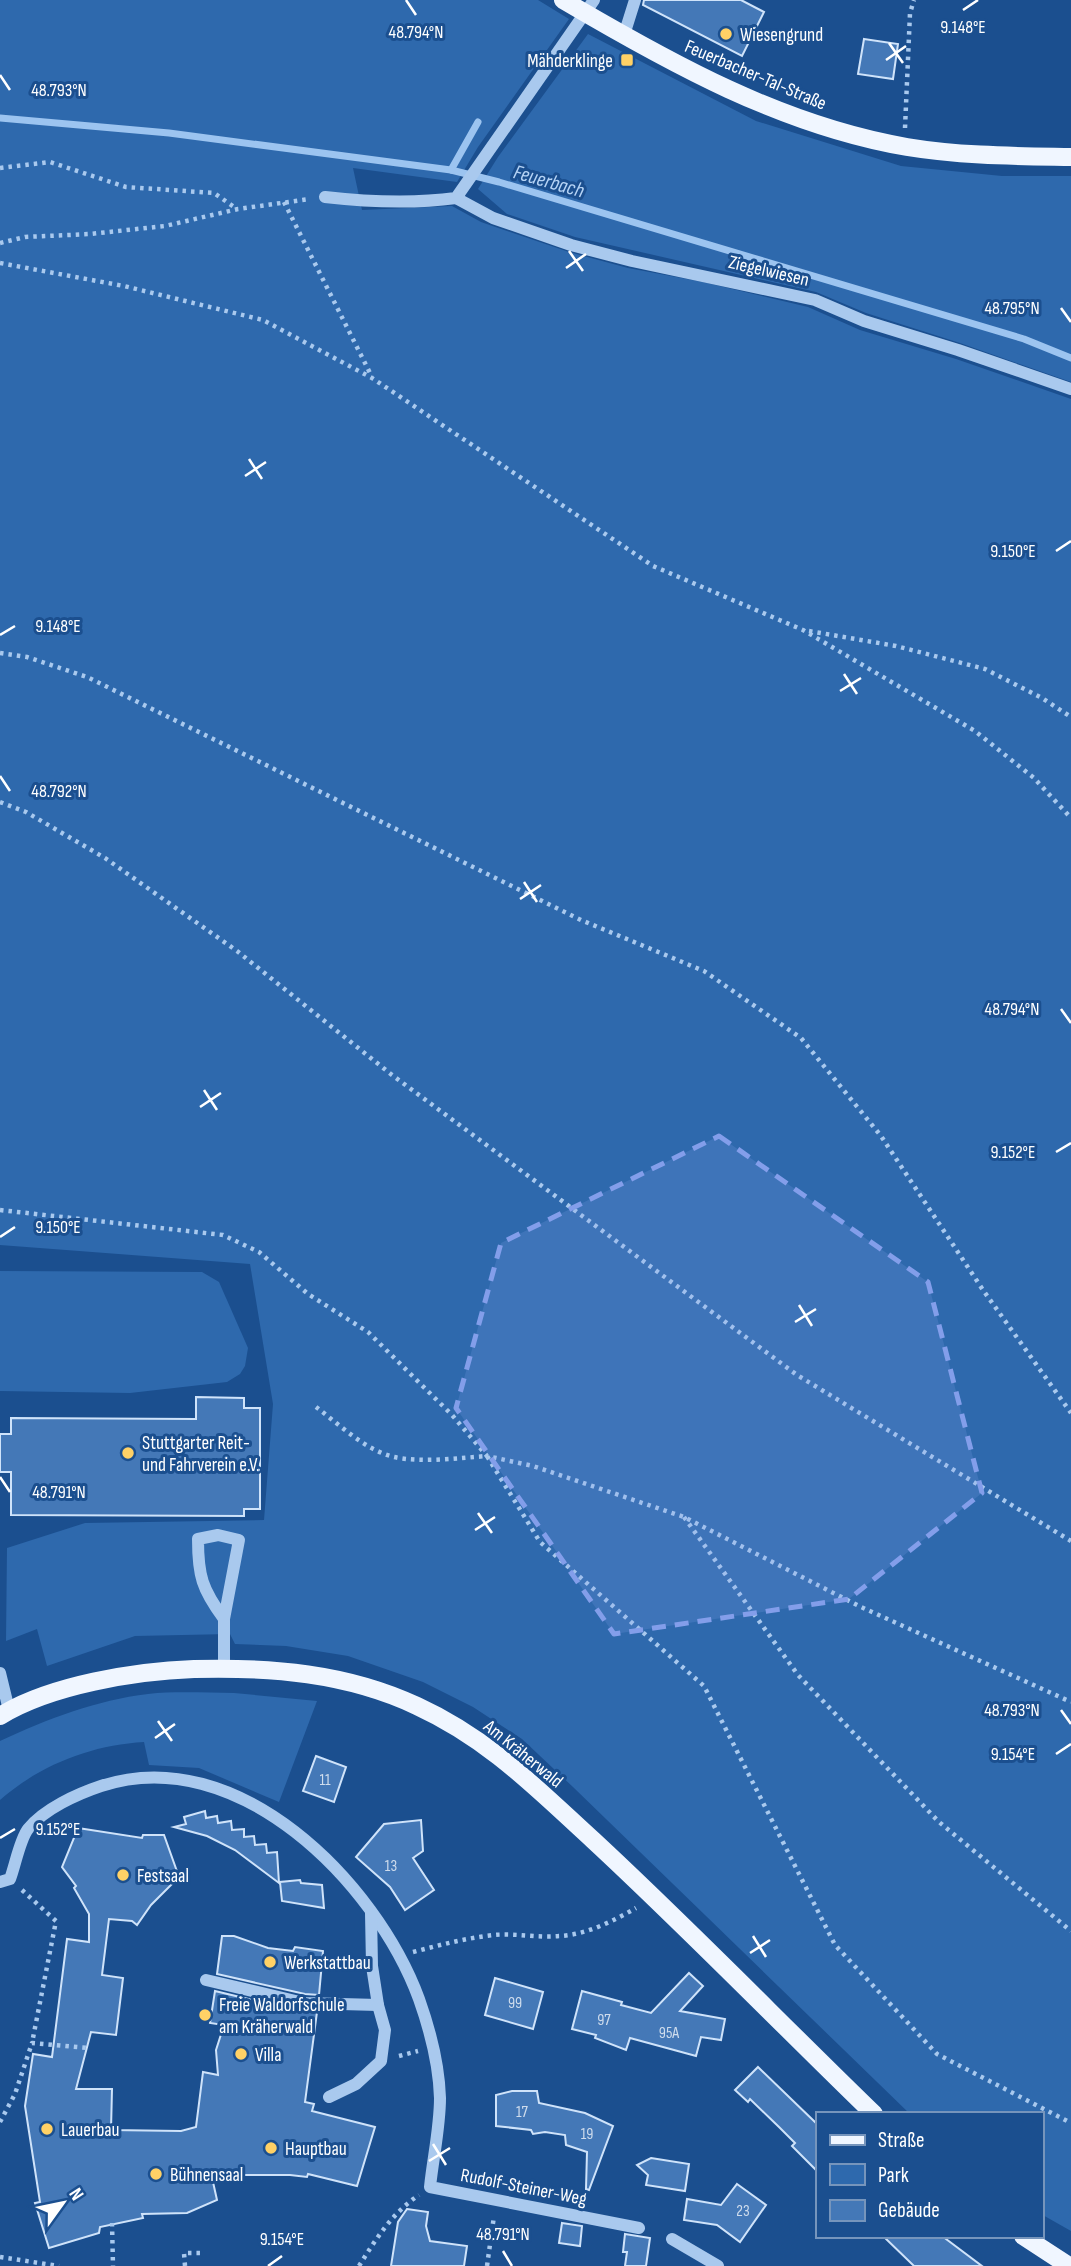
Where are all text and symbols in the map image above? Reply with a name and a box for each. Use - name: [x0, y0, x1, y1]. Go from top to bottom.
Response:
- text: 9.148°E: [940, 17, 986, 38]
- text: 48.794°N: [389, 22, 443, 43]
- place label: Wiesengrund: [740, 24, 823, 47]
- marker: Wiesengrund: [718, 26, 734, 42]
- street label: Feuerbacher-Tal-Straße: [681, 35, 830, 116]
- place label: Mähderklinge: [527, 50, 613, 73]
- marker: Mähderklinge: [619, 52, 635, 68]
- text: 48.793°N: [31, 80, 87, 101]
- water label: Feuerbach: [511, 159, 587, 204]
- street label: Ziegelwiesen: [726, 251, 811, 292]
- text: 48.795°N: [984, 298, 1040, 319]
- text: 9.150°E: [990, 541, 1036, 562]
- text: 9.148°E: [35, 616, 81, 637]
- text: 48.792°N: [31, 781, 87, 802]
- text: 48.794°N: [985, 999, 1039, 1020]
- text: 9.152°E: [991, 1142, 1035, 1163]
- text: 9.150°E: [35, 1217, 81, 1238]
- place label: Stuttgarter Reit- und Fahrverein e.V.: [142, 1432, 260, 1477]
- marker: Stuttgarter Reit- und Fahrverein e.V.: [120, 1445, 136, 1461]
- text: 48.791°N: [32, 1482, 86, 1503]
- text: 48.793°N: [984, 1700, 1040, 1721]
- street label: Am Kräherwald: [478, 1715, 567, 1793]
- text: 9.154°E: [991, 1744, 1035, 1765]
- house number: 11: [319, 1771, 331, 1790]
- text: 9.152°E: [36, 1819, 80, 1840]
- house number: 13: [385, 1857, 397, 1876]
- place label: Festsaal: [137, 1865, 189, 1888]
- marker: Festsaal: [115, 1867, 131, 1883]
- place label: Werkstattbau: [284, 1952, 371, 1975]
- marker: Werkstattbau: [262, 1954, 278, 1970]
- place label: Freie Waldorfschule am Kräherwald: [219, 1994, 345, 2039]
- house number: 99: [508, 1994, 522, 2013]
- marker: Freie Waldorfschule am Kräherwald: [197, 2007, 213, 2023]
- house number: 97: [597, 2011, 611, 2030]
- house number: 95A: [659, 2024, 679, 2043]
- place label: Villa: [255, 2044, 281, 2067]
- marker: Villa: [233, 2046, 249, 2062]
- house number: 17: [516, 2103, 529, 2122]
- legend: [816, 2112, 1043, 2238]
- place label: Lauerbau: [61, 2119, 120, 2142]
- marker: Lauerbau: [39, 2121, 55, 2137]
- house number: 19: [581, 2125, 593, 2144]
- text: Straße: [878, 2128, 924, 2153]
- place label: Hauptbau: [285, 2138, 347, 2161]
- marker: Hauptbau: [263, 2140, 279, 2156]
- text: Park: [878, 2163, 909, 2188]
- place label: Bühnensaal: [170, 2164, 243, 2187]
- street label: Rudolf-Steiner-Weg: [459, 2164, 589, 2211]
- marker: Bühnensaal: [148, 2166, 164, 2182]
- north arrow: [28, 2168, 98, 2238]
- text: N: [64, 2184, 88, 2205]
- text: Gebäude: [878, 2198, 940, 2223]
- house number: 23: [736, 2202, 750, 2221]
- text: 48.791°N: [476, 2224, 530, 2245]
- text: 9.154°E: [260, 2229, 304, 2250]

